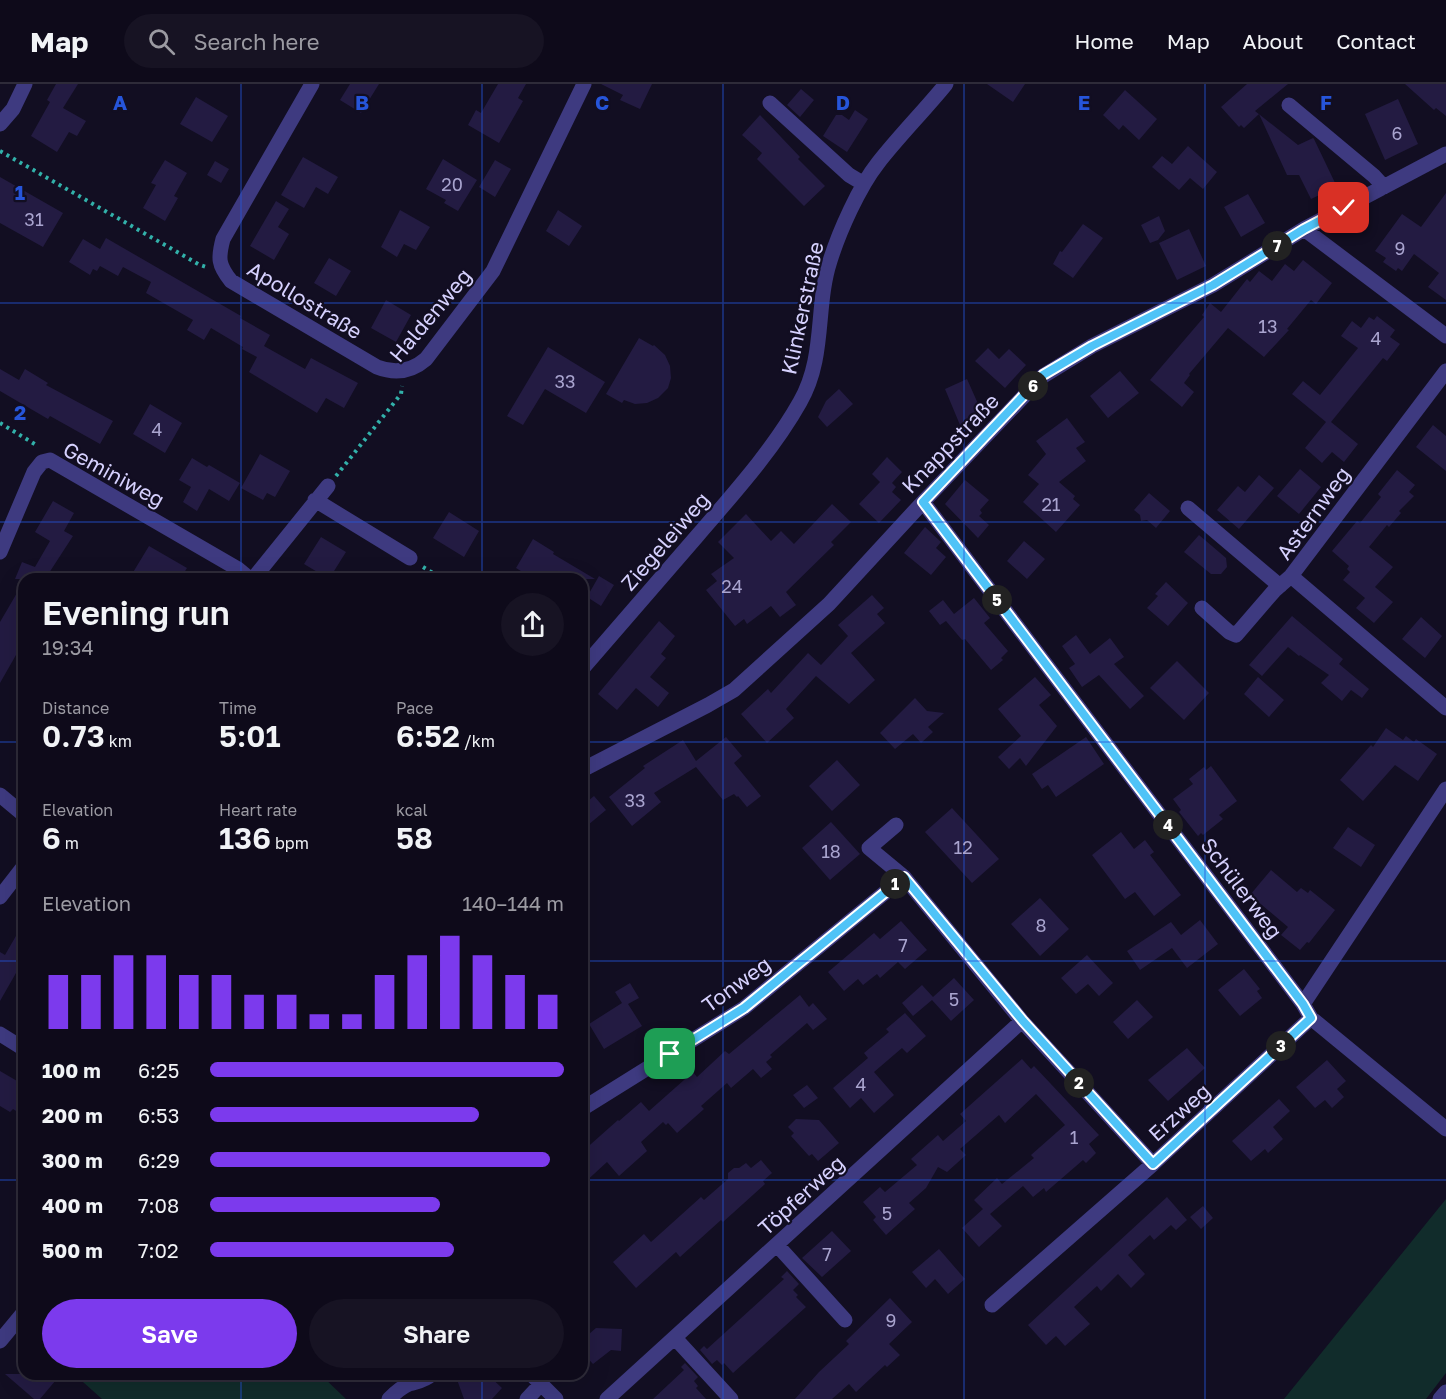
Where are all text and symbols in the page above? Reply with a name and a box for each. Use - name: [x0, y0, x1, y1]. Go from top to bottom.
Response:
- search box: [124, 14, 544, 68]
- text: Map: [30, 25, 88, 58]
- icon: search: [145, 25, 178, 58]
- text: Search here: [193, 28, 319, 55]
- text: Home: [1074, 28, 1134, 54]
- text: Map: [1167, 28, 1210, 54]
- text: About: [1243, 28, 1303, 54]
- text: Contact: [1336, 28, 1416, 54]
- text: A: [113, 90, 127, 114]
- text: B: [355, 90, 369, 114]
- text: C: [595, 90, 609, 114]
- text: D: [836, 90, 850, 114]
- text: E: [1078, 90, 1090, 114]
- text: F: [1320, 90, 1332, 114]
- house number: 6: [1392, 122, 1402, 144]
- house number: 20: [441, 173, 463, 195]
- text: 1: [15, 180, 25, 204]
- pin: [1318, 182, 1369, 233]
- icon: check: [1327, 191, 1360, 224]
- house number: 31: [24, 208, 44, 230]
- pin: 7: [1262, 231, 1292, 261]
- text: 7: [1273, 236, 1281, 256]
- house number: 9: [1395, 237, 1405, 259]
- street label: Klinkerstraße: [775, 239, 829, 377]
- street label: Apollostraße: [243, 256, 367, 344]
- street label: Haldenweg: [383, 263, 477, 367]
- house number: 13: [1258, 315, 1278, 337]
- house number: 4: [1371, 327, 1382, 349]
- house number: 33: [554, 370, 576, 392]
- pin: 6: [1018, 371, 1048, 401]
- text: 6: [1028, 376, 1038, 396]
- street label: Knappstraße: [896, 388, 1004, 498]
- text: 2: [14, 400, 26, 424]
- house number: 4: [152, 418, 163, 440]
- street label: Geminiweg: [59, 436, 169, 512]
- street label: Asternweg: [1271, 461, 1355, 565]
- street label: Ziegeleiweg: [615, 487, 715, 595]
- house number: 21: [1041, 493, 1061, 515]
- house number: 24: [721, 575, 743, 597]
- pin: 5: [982, 585, 1012, 615]
- text: 5: [992, 590, 1002, 610]
- text: Evening run: [42, 593, 230, 632]
- button: share: [501, 593, 564, 656]
- text: 19:34: [42, 635, 94, 659]
- text: Distance: [42, 698, 109, 718]
- text: Time: [219, 698, 257, 718]
- text: Pace: [396, 698, 433, 718]
- text: 0.73: [42, 718, 105, 754]
- text: 5:01: [219, 718, 281, 754]
- text: 6:52: [396, 718, 460, 754]
- text: km: [105, 731, 132, 751]
- text: /km: [460, 731, 495, 751]
- house number: 33: [624, 789, 646, 811]
- text: Elevation: [42, 800, 113, 820]
- text: Heart rate: [219, 800, 297, 820]
- text: kcal: [396, 800, 428, 820]
- pin: 4: [1153, 810, 1183, 840]
- text: 4: [1163, 815, 1173, 835]
- text: 6: [42, 820, 61, 856]
- text: 136: [219, 820, 271, 856]
- text: 58: [396, 820, 433, 856]
- street label: Schülerweg: [1196, 832, 1288, 944]
- text: m: [61, 833, 79, 853]
- text: bpm: [271, 833, 309, 853]
- house number: 12: [953, 836, 973, 858]
- house number: 18: [821, 840, 841, 862]
- pin: 1: [880, 869, 910, 899]
- text: 1: [891, 874, 899, 894]
- text: Elevation: [42, 891, 131, 915]
- text: 140–144 m: [462, 891, 564, 915]
- house number: 8: [1036, 914, 1046, 936]
- house number: 7: [898, 934, 908, 956]
- street label: Tonweg: [697, 950, 775, 1018]
- house number: 5: [949, 988, 959, 1010]
- pin: [644, 1028, 695, 1079]
- pin: 3: [1266, 1031, 1296, 1061]
- text: 3: [1276, 1036, 1286, 1056]
- icon: arrive: [653, 1037, 686, 1070]
- text: 100 m: [42, 1058, 101, 1082]
- text: 6:25: [138, 1058, 179, 1082]
- pin: 2: [1064, 1068, 1094, 1098]
- house number: 4: [856, 1073, 867, 1095]
- text: 2: [1074, 1073, 1084, 1093]
- street label: Erzweg: [1143, 1078, 1215, 1146]
- text: 200 m: [42, 1103, 103, 1127]
- text: 6:53: [138, 1103, 179, 1127]
- house number: 1: [1070, 1126, 1079, 1148]
- text: 300 m: [42, 1148, 103, 1172]
- text: 6:29: [138, 1148, 180, 1172]
- street label: Töpferweg: [752, 1149, 850, 1241]
- text: 400 m: [42, 1193, 103, 1217]
- text: 7:08: [138, 1193, 179, 1217]
- house number: 5: [882, 1202, 892, 1224]
- text: 500 m: [42, 1238, 103, 1262]
- text: 7:02: [138, 1238, 179, 1262]
- house number: 7: [822, 1243, 832, 1265]
- button: Save: [42, 1299, 297, 1368]
- button: Share: [309, 1299, 564, 1368]
- house number: 9: [886, 1309, 896, 1331]

